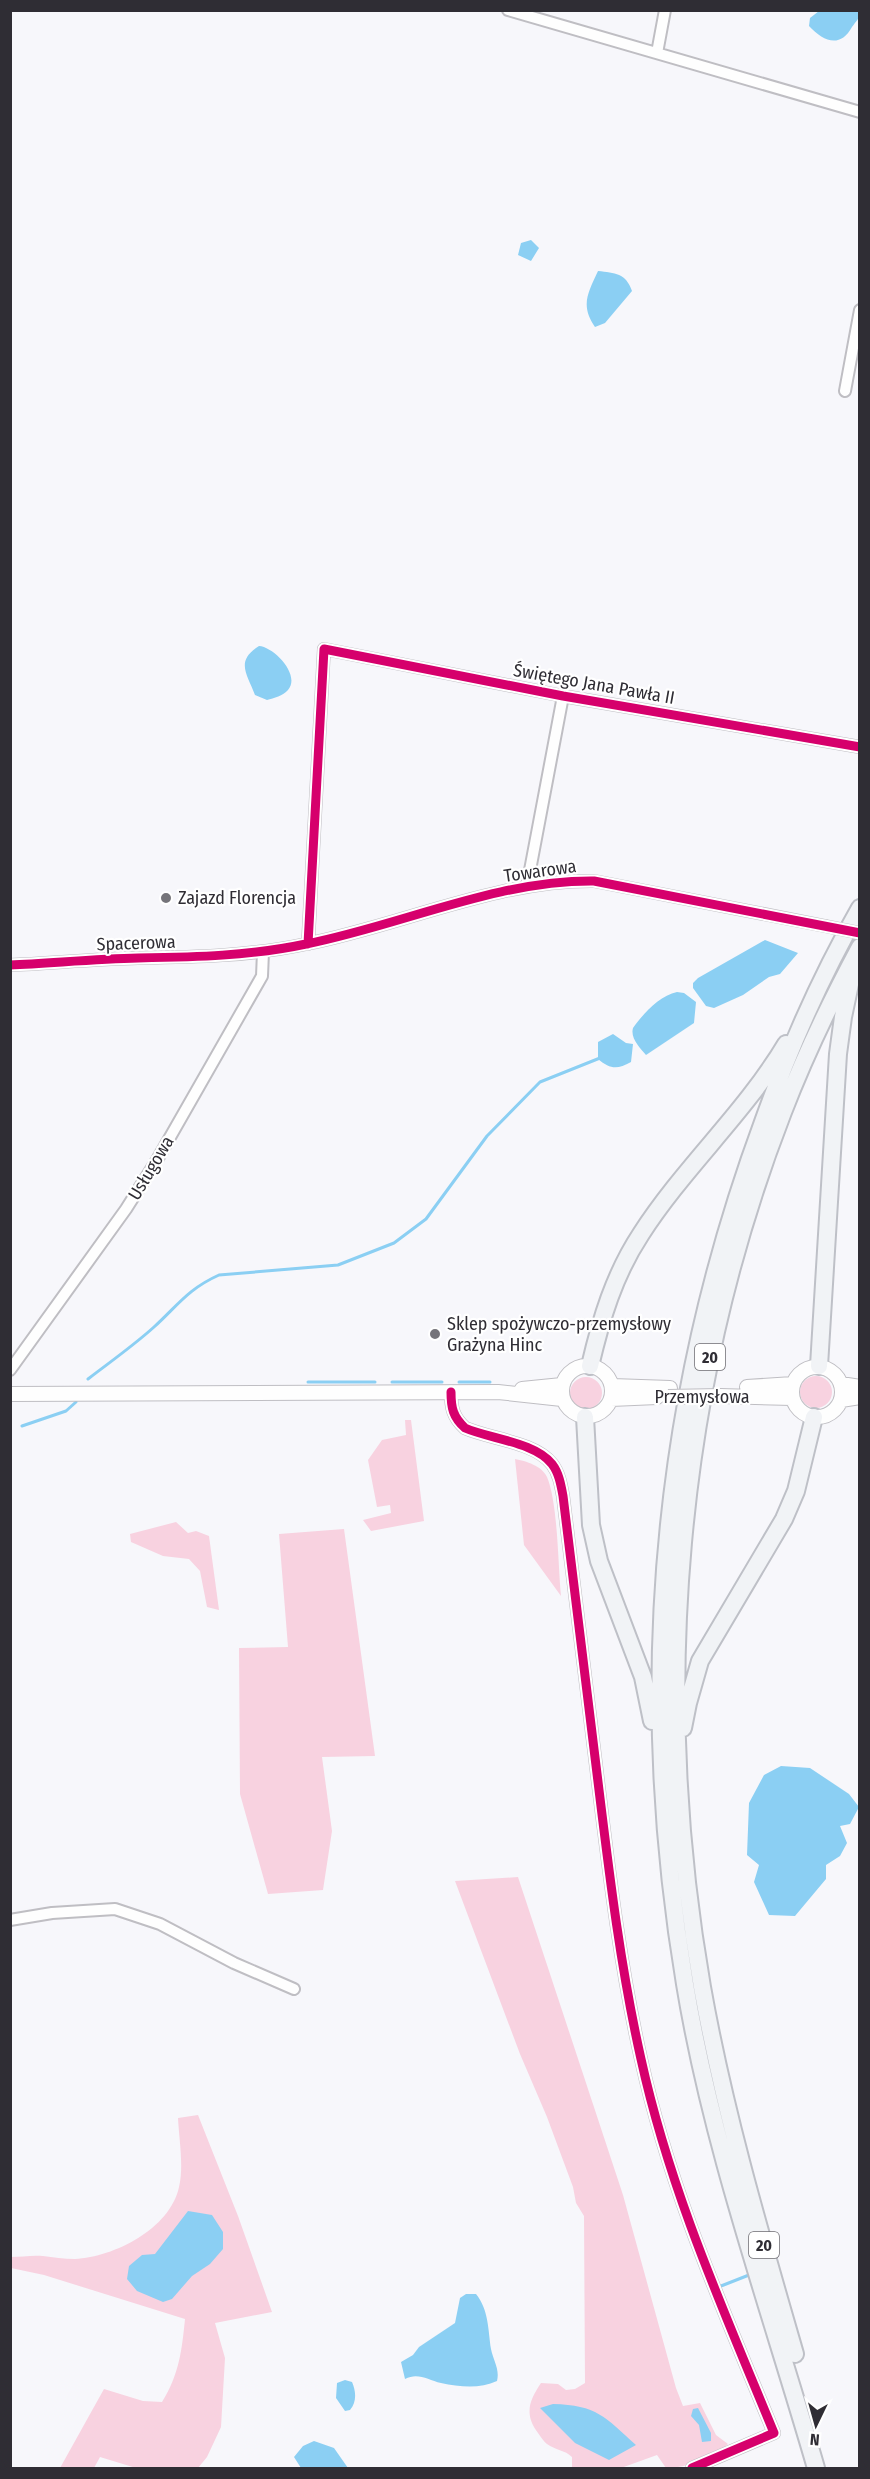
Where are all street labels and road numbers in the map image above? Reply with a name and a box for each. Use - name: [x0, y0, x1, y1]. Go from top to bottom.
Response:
- street label: Świętego Jana Pawła II: [512, 659, 676, 709]
- street label: Towarowa: [502, 855, 578, 887]
- street label: Spacerowa: [96, 931, 176, 955]
- street label: Usługowa: [123, 1132, 179, 1204]
- road number: 20: [695, 1344, 725, 1370]
- street label: Przemysłowa: [654, 1386, 750, 1408]
- road number: 20: [749, 2232, 779, 2258]

